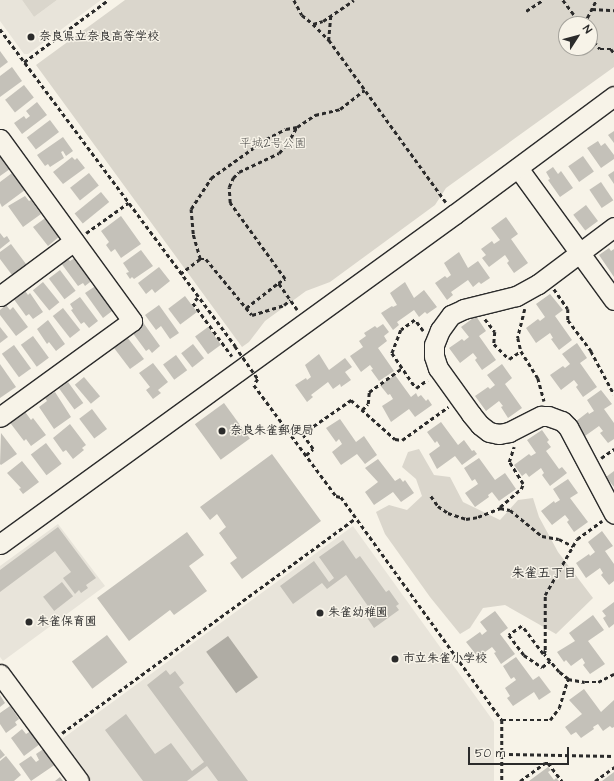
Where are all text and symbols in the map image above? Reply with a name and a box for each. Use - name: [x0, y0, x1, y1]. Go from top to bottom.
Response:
- north arrow: [558, 16, 598, 56]
- text: N: [579, 22, 595, 36]
- place label: 奈良県立奈良高等学校: [39, 30, 159, 44]
- marker: 奈良県立奈良高等学校: [26, 32, 36, 42]
- park label: 平城2号公園: [240, 137, 306, 151]
- place label: 奈良朱雀郵便局: [230, 424, 314, 438]
- marker: 奈良朱雀郵便局: [217, 426, 227, 436]
- district label: 朱雀五丁目: [512, 565, 576, 581]
- place label: 朱雀幼稚園: [328, 606, 388, 620]
- marker: 朱雀幼稚園: [315, 608, 325, 618]
- place label: 朱雀保育園: [37, 615, 97, 629]
- marker: 朱雀保育園: [24, 617, 34, 627]
- place label: 市立朱雀小学校: [403, 652, 487, 666]
- marker: 市立朱雀小学校: [390, 654, 400, 664]
- scale bar: [470, 739, 571, 765]
- text: 50 m: [475, 745, 505, 762]

